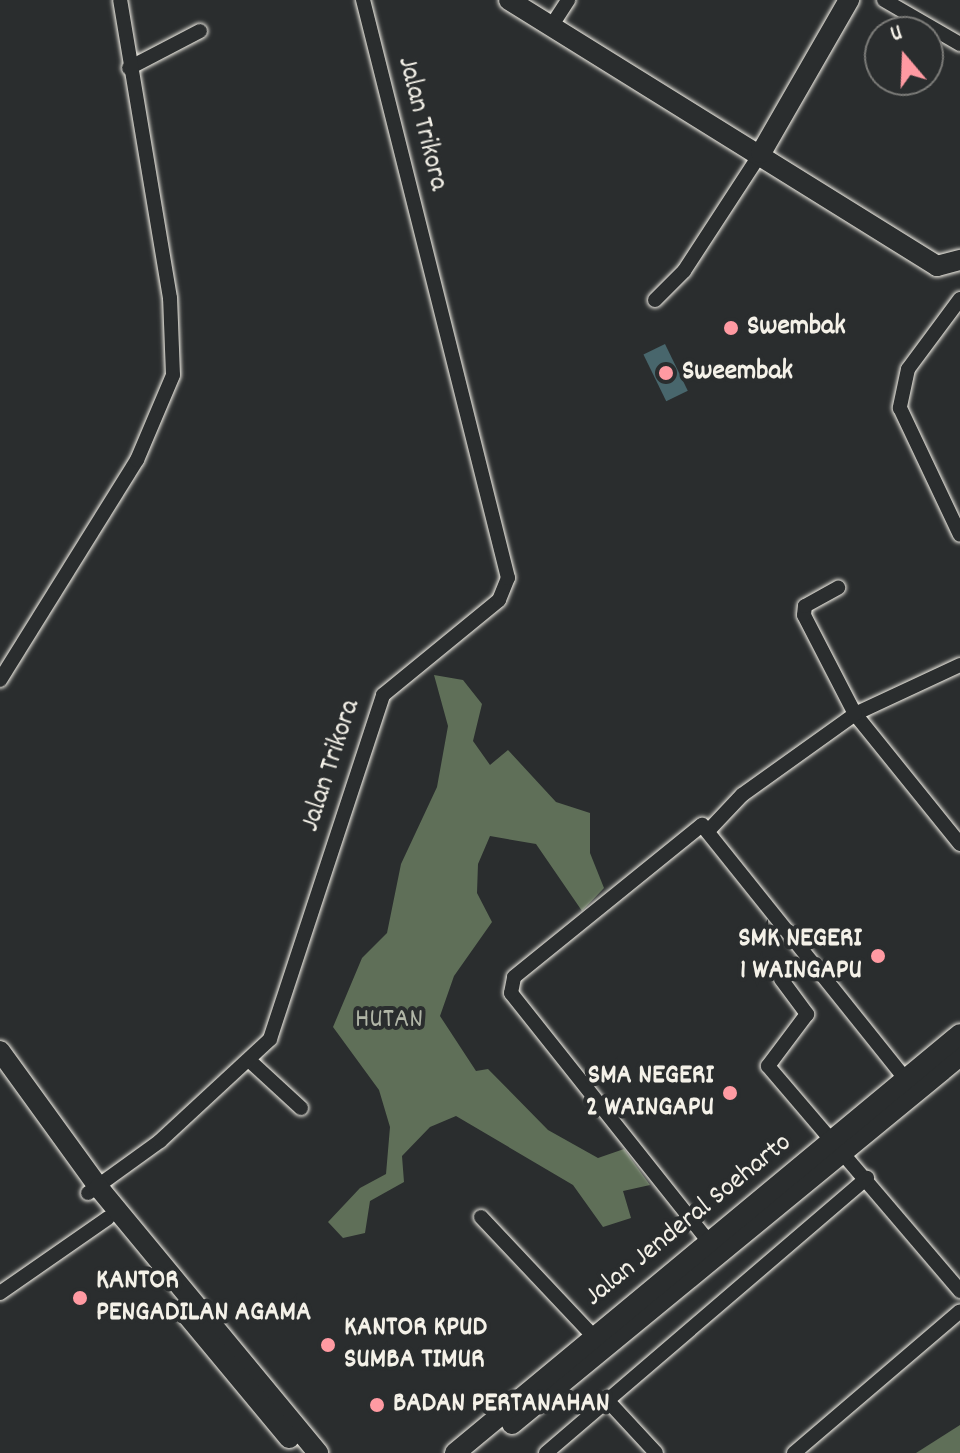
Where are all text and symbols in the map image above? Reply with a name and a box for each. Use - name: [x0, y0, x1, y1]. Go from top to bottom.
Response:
- north arrow: [864, 16, 944, 96]
- text: U: [887, 18, 907, 51]
- street label: Jalan Trikora: [388, 54, 454, 194]
- place label: Swembak: [747, 311, 846, 345]
- marker: Swembak: [722, 319, 740, 337]
- place label: Sweembak: [682, 356, 793, 390]
- marker: Sweembak: [657, 364, 675, 382]
- street label: Jalan Trikora: [295, 696, 369, 836]
- place label: SMK NEGERI 1 WAINGAPU: [738, 923, 862, 989]
- marker: SMK NEGERI 1 WAINGAPU: [869, 947, 887, 965]
- park label: HUTAN: [355, 1004, 423, 1038]
- place label: SMA NEGERI 2 WAINGAPU: [586, 1060, 714, 1126]
- marker: SMA NEGERI 2 WAINGAPU: [721, 1084, 739, 1102]
- street label: Jalan Jenderal Soeharto: [579, 1127, 799, 1315]
- place label: KANTOR PENGADILAN AGAMA: [96, 1265, 311, 1331]
- marker: KANTOR PENGADILAN AGAMA: [71, 1289, 89, 1307]
- place label: KANTOR KPUD SUMBA TIMUR: [344, 1312, 487, 1378]
- marker: KANTOR KPUD SUMBA TIMUR: [319, 1336, 337, 1354]
- place label: BADAN PERTANAHAN: [393, 1388, 610, 1422]
- marker: BADAN PERTANAHAN: [368, 1396, 386, 1414]

